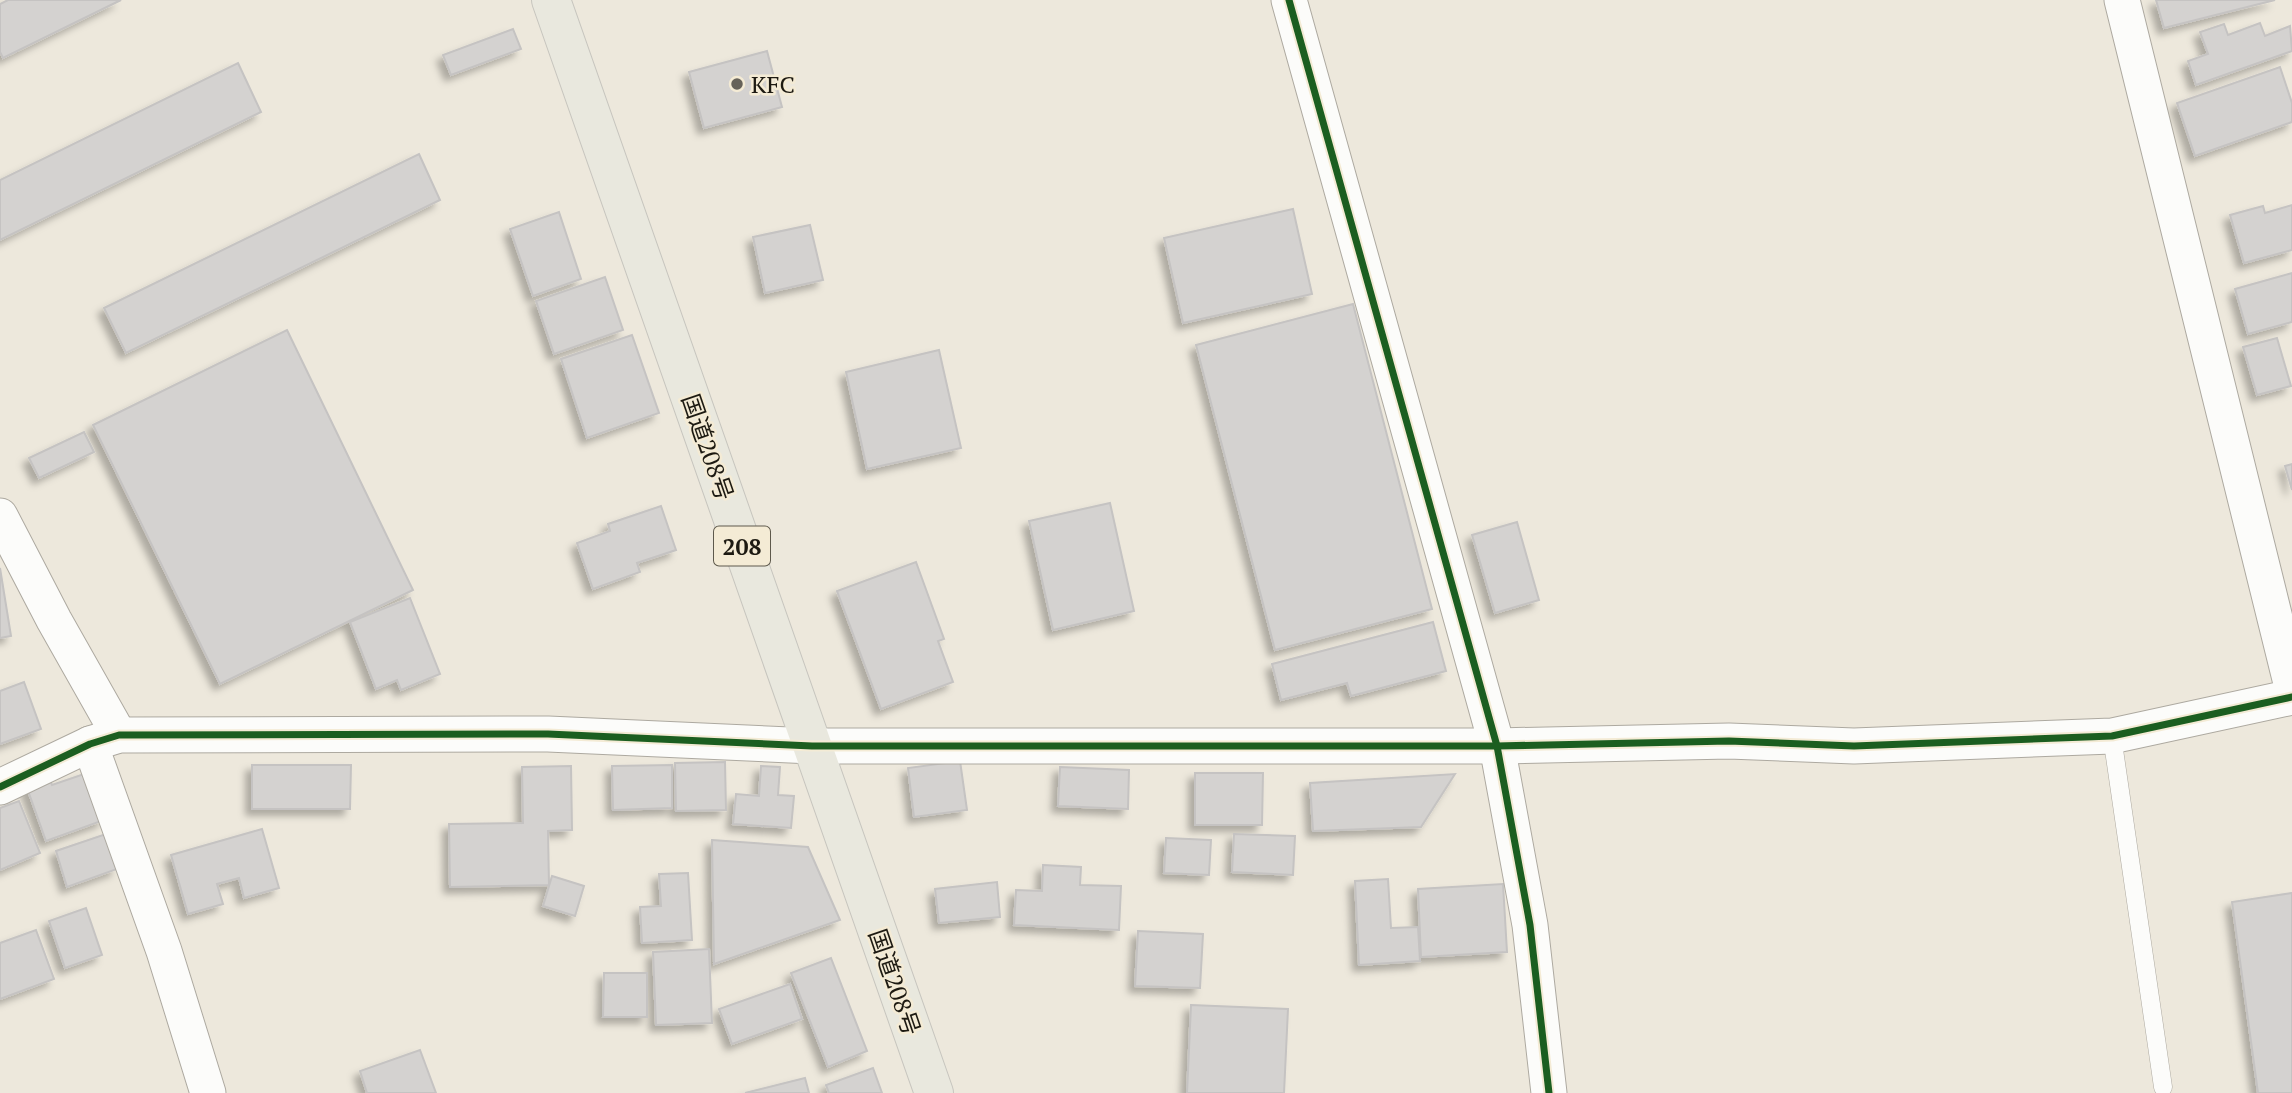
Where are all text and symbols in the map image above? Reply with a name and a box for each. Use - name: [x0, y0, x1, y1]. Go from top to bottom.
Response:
- place label: KFC: [751, 68, 795, 100]
- marker: KFC: [729, 76, 745, 92]
- street label: 国道208号: [675, 390, 741, 504]
- road number: 208: [714, 526, 770, 566]
- street label: 国道208号: [862, 925, 928, 1039]

